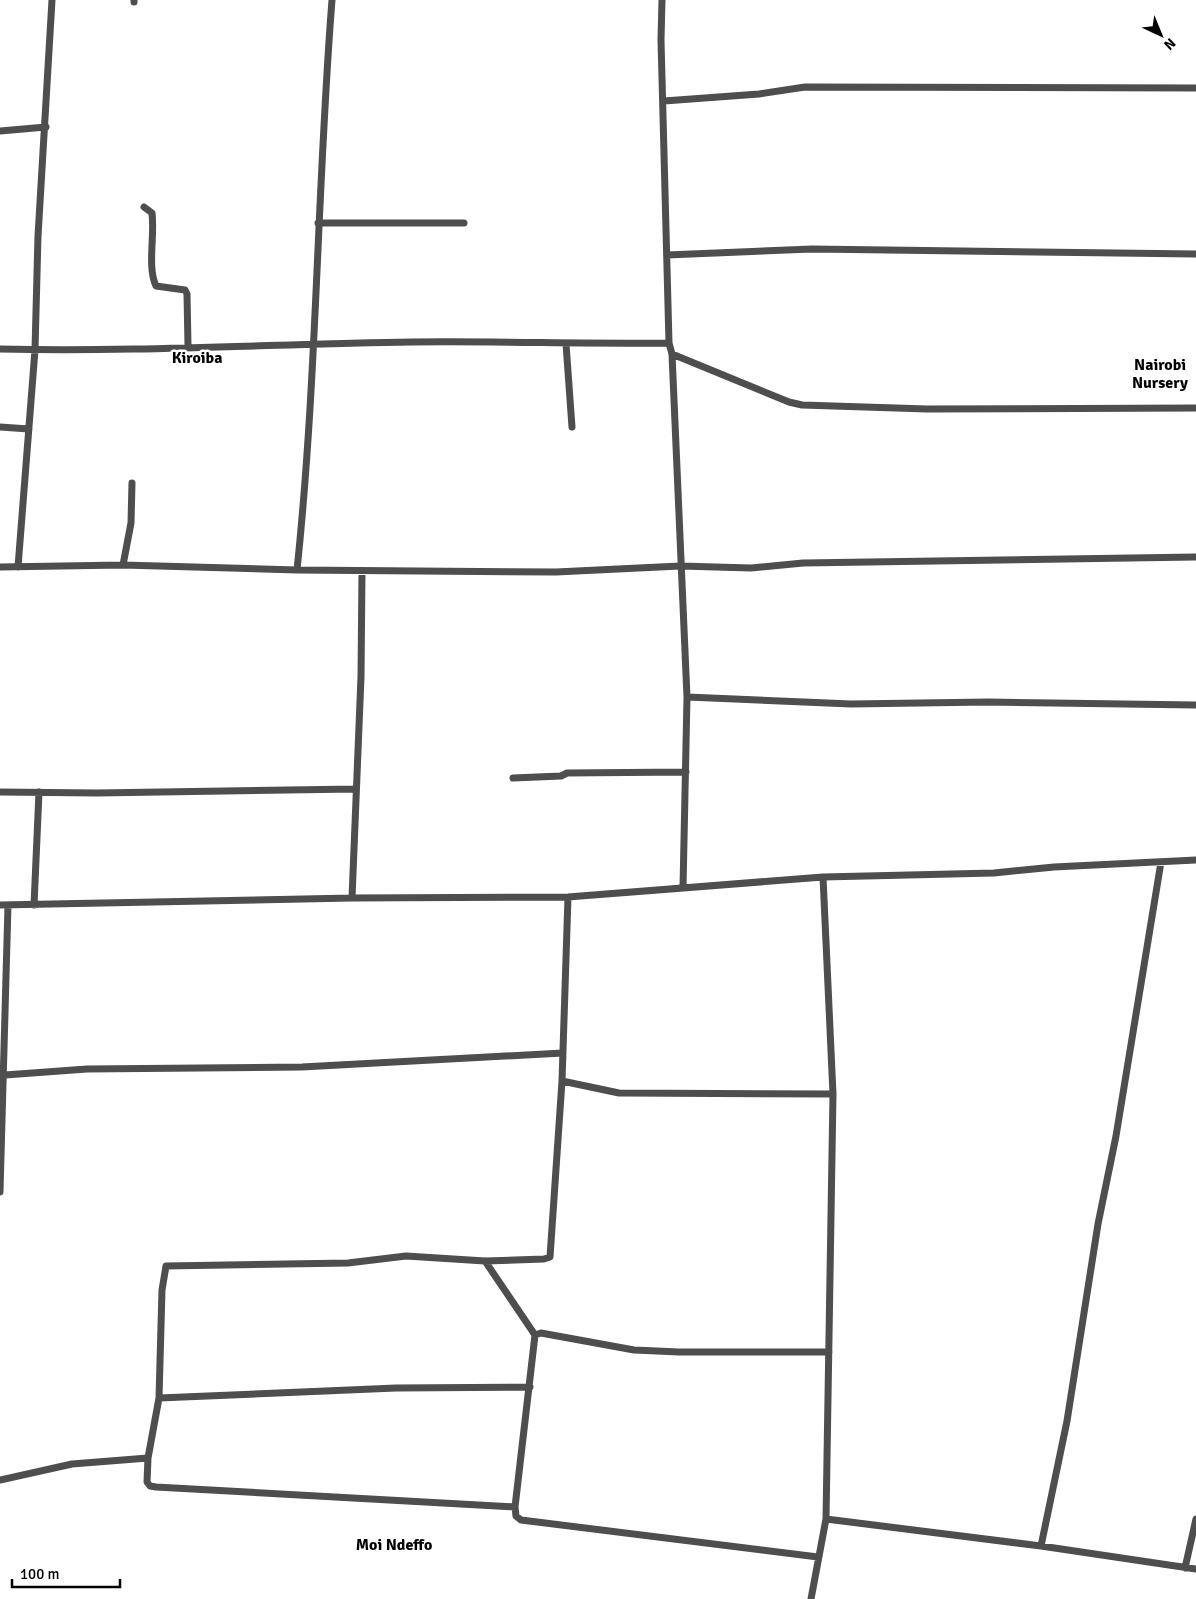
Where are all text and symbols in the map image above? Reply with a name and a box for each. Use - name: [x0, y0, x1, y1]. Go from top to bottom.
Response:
- north arrow: [1136, 10, 1186, 60]
- text: N: [1160, 34, 1179, 53]
- district label: Kiroiba: [172, 348, 222, 368]
- district label: Nairobi Nursery: [1132, 355, 1188, 393]
- district label: Moi Ndeffo: [356, 1535, 432, 1555]
- scale bar: [12, 1556, 120, 1588]
- text: 100 m: [20, 1565, 60, 1583]

